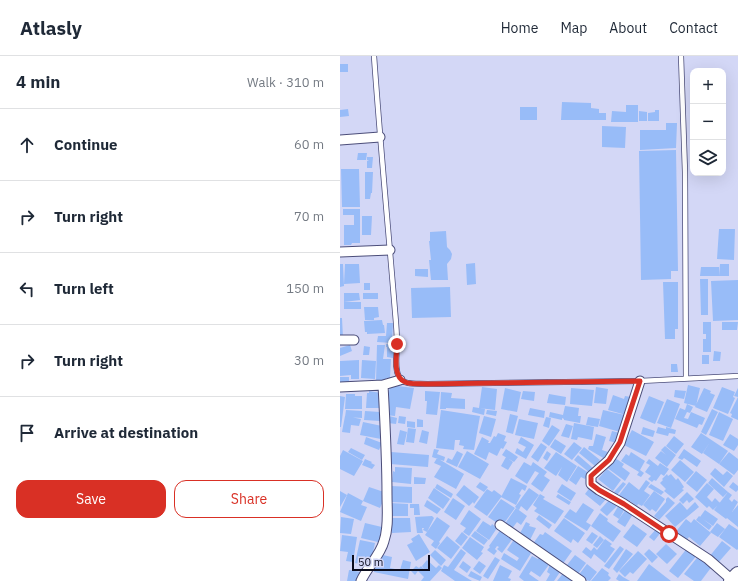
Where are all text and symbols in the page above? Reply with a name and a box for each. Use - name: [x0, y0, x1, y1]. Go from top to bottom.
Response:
- text: Atlasly: [20, 16, 82, 40]
- text: Home: [501, 19, 538, 37]
- text: Map: [560, 19, 587, 37]
- text: About: [609, 19, 647, 37]
- text: Contact: [669, 19, 718, 37]
- map controls: [690, 68, 726, 176]
- button: +: [690, 68, 726, 104]
- text: 4 min: [16, 71, 60, 93]
- text: Walk · 310 m: [247, 74, 324, 91]
- button: −: [690, 104, 726, 140]
- icon: ahead: [16, 134, 38, 156]
- text: Continue: [54, 135, 118, 154]
- text: 60 m: [294, 136, 324, 153]
- button: layers: [690, 140, 726, 176]
- icon: right: [16, 206, 38, 228]
- text: Turn right: [54, 207, 123, 226]
- text: 70 m: [294, 208, 324, 225]
- icon: left: [16, 278, 38, 300]
- text: Turn left: [54, 279, 114, 298]
- text: 150 m: [286, 280, 324, 297]
- route end: [388, 335, 406, 353]
- icon: right: [16, 350, 38, 372]
- text: Turn right: [54, 351, 123, 370]
- text: 30 m: [294, 352, 324, 369]
- icon: arrive: [16, 422, 38, 444]
- text: Arrive at destination: [54, 423, 198, 442]
- button: Save: [16, 480, 166, 518]
- button: Share: [174, 480, 324, 518]
- route start: [660, 525, 678, 543]
- scale bar: [352, 553, 430, 572]
- text: 50 m: [358, 555, 383, 569]

